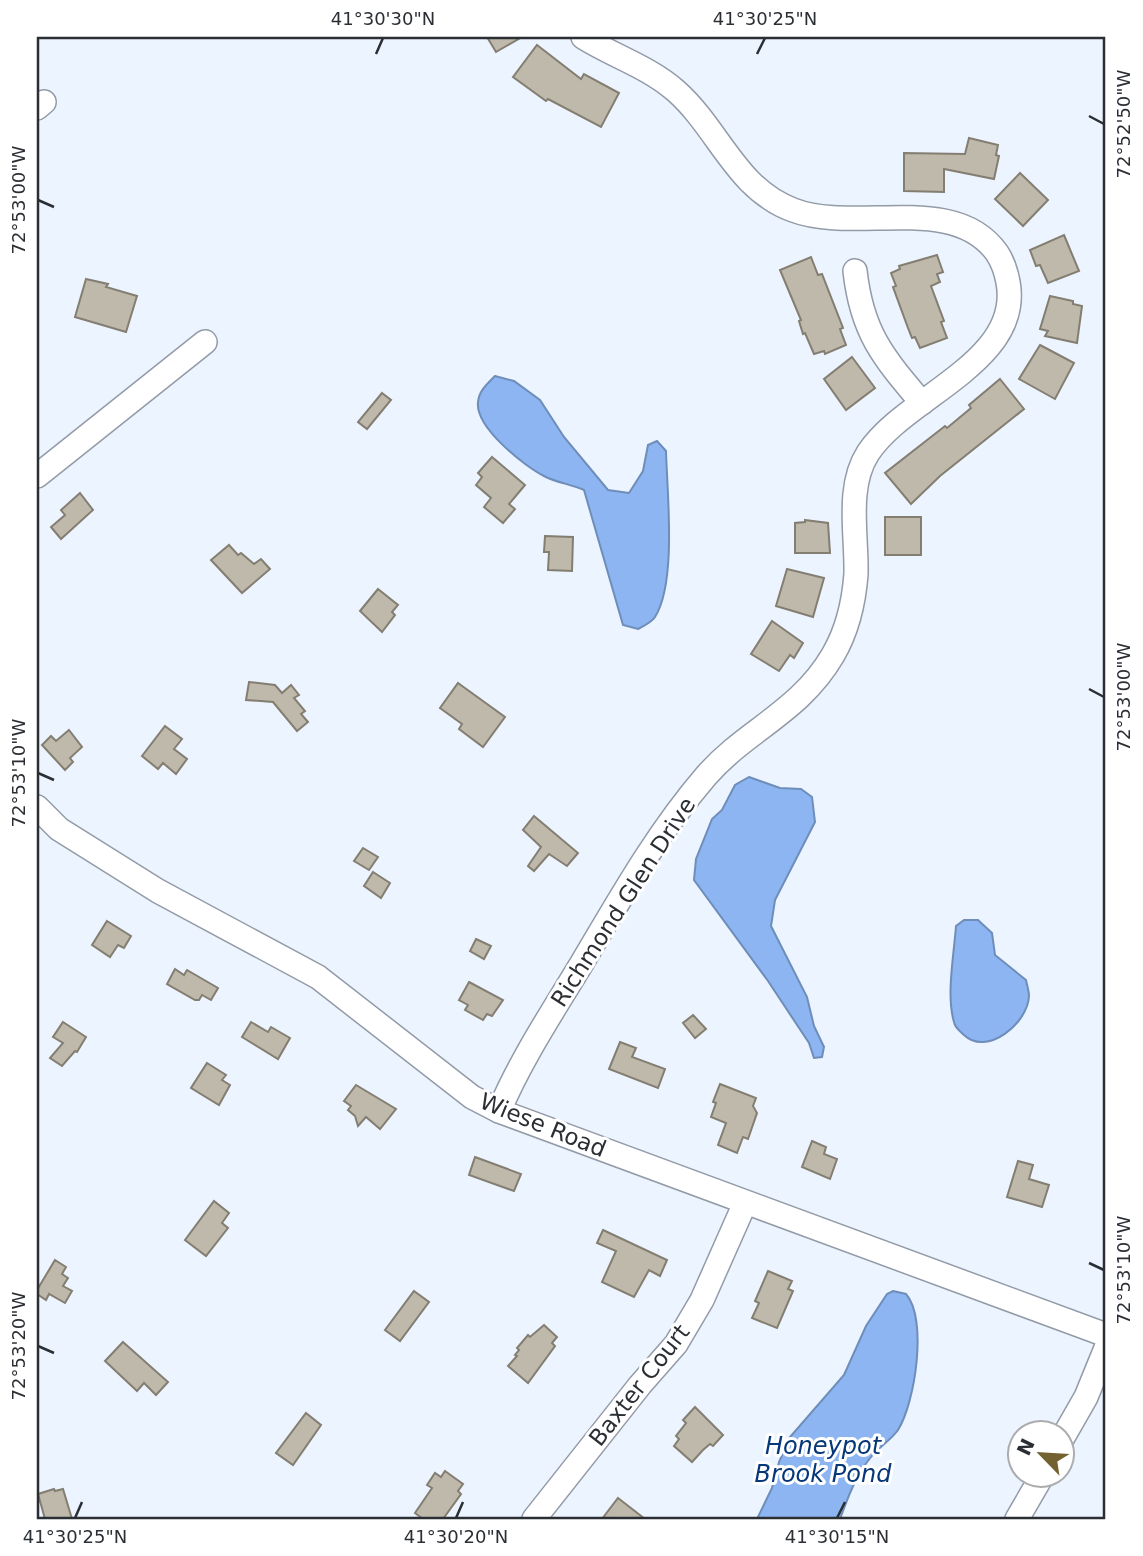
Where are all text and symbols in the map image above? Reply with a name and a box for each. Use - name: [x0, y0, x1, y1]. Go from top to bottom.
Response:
- text: 41°30'30"N: [331, 8, 435, 29]
- text: 41°30'25"N: [713, 8, 817, 29]
- text: 72°52'50"W: [1113, 69, 1134, 178]
- text: 72°53'00"W: [8, 145, 29, 254]
- text: 72°53'00"W: [1113, 642, 1134, 751]
- text: 72°53'10"W: [8, 718, 29, 827]
- street label: Richmond Glen Drive: [546, 793, 700, 1011]
- street label: Wiese Road: [476, 1088, 610, 1162]
- text: 72°53'10"W: [1113, 1215, 1134, 1324]
- text: 72°53'20"W: [8, 1291, 29, 1400]
- street label: Baxter Court: [584, 1319, 694, 1451]
- north arrow: [1006, 1420, 1076, 1490]
- water label: Honeypot Brook Pond: [755, 1432, 892, 1488]
- text: N: [1012, 1435, 1039, 1459]
- text: 41°30'25"N: [23, 1526, 127, 1547]
- text: 41°30'20"N: [404, 1526, 508, 1547]
- text: 41°30'15"N: [785, 1526, 889, 1547]

